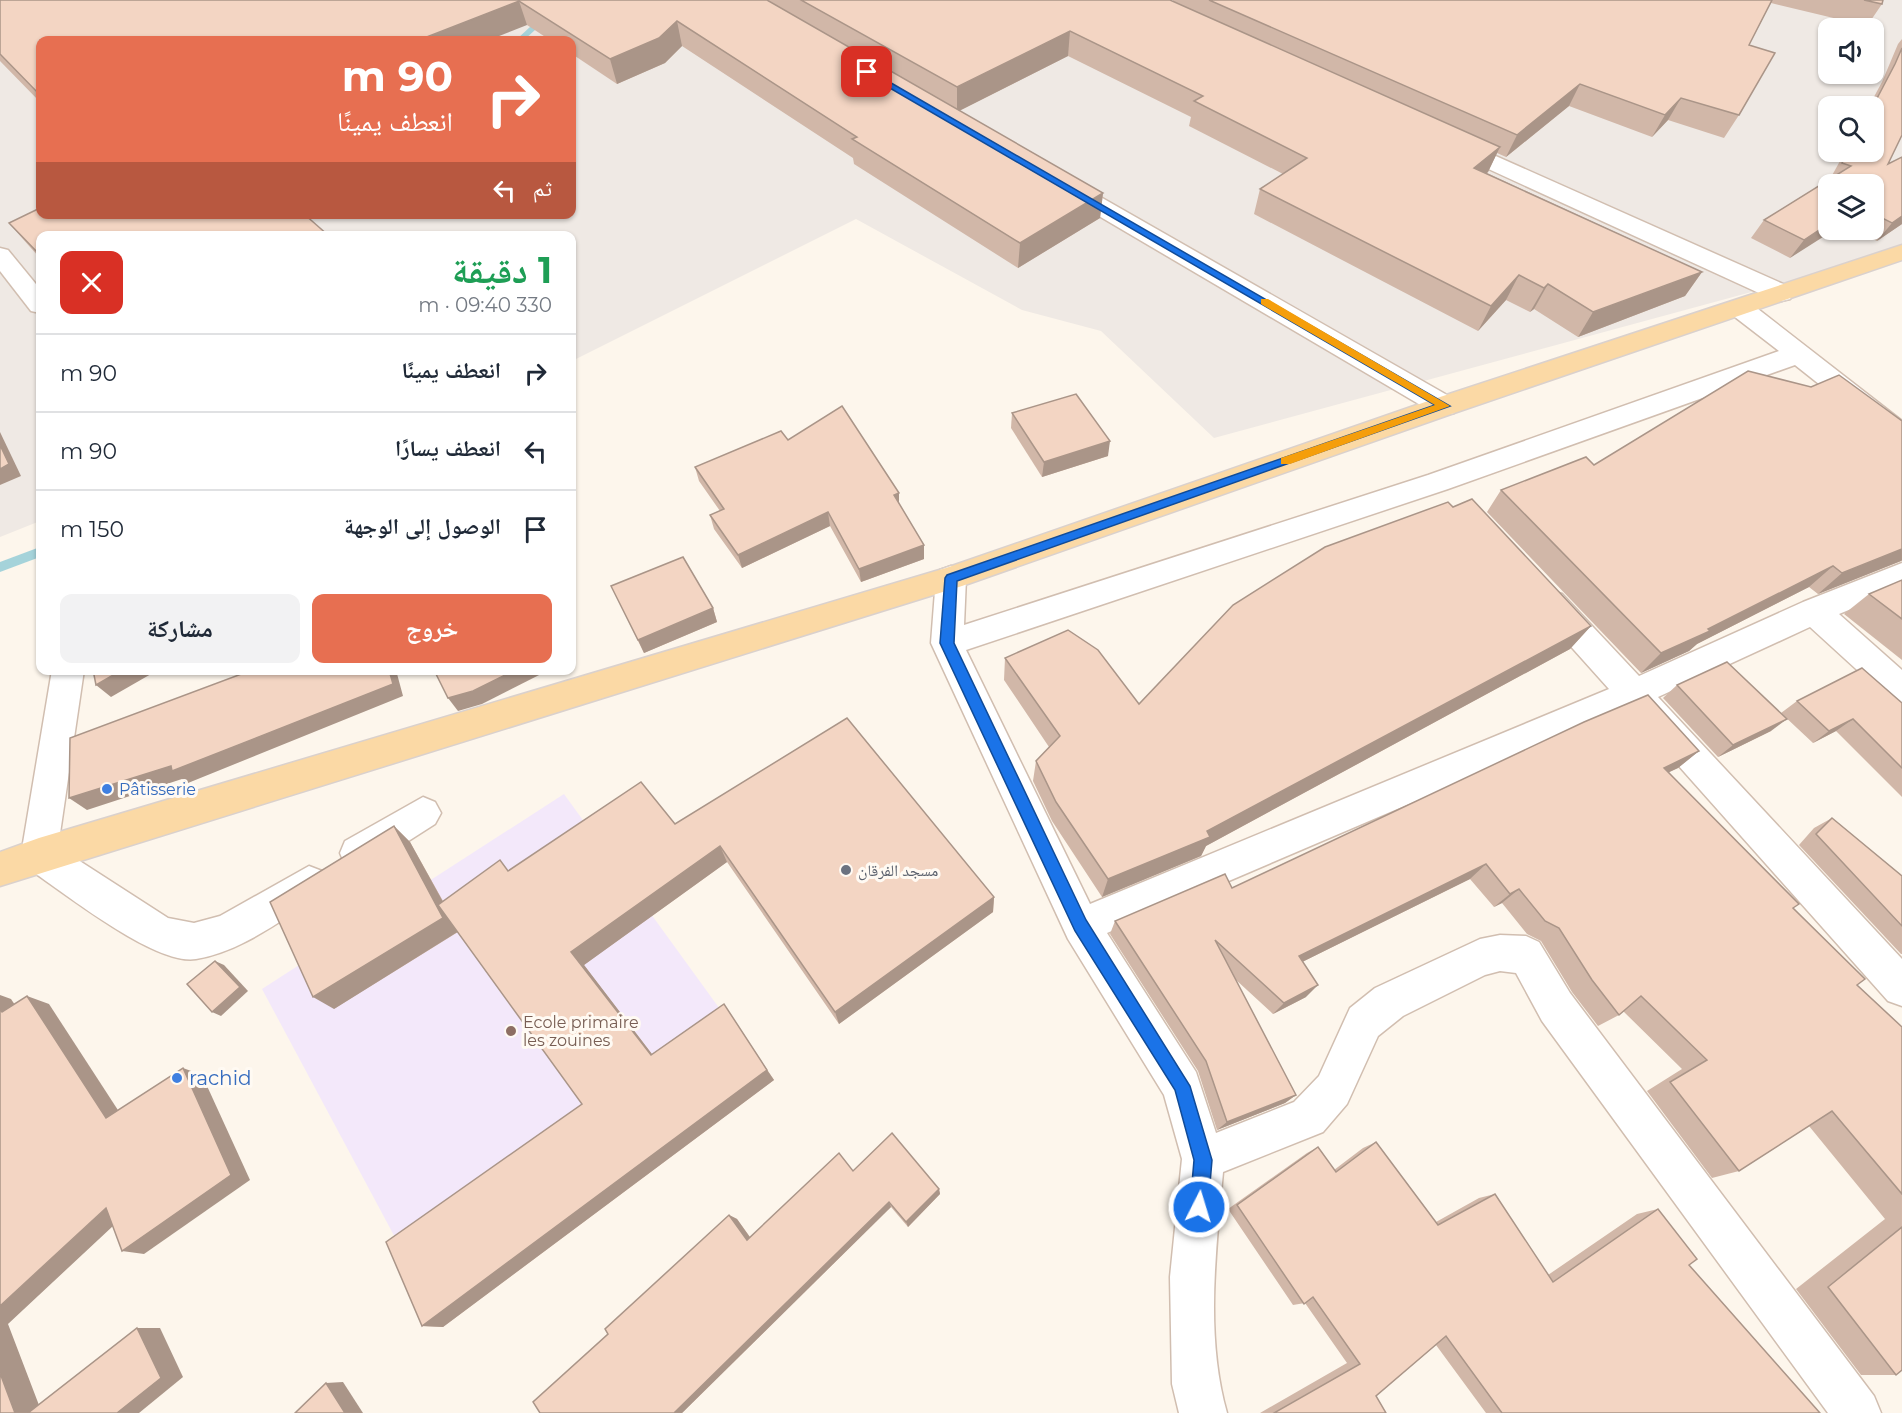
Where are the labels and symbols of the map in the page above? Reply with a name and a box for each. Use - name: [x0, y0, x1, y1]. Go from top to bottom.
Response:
- pin: [841, 46, 892, 97]
- place label: Pâtisserie: [119, 780, 196, 799]
- marker: Pâtisserie: [100, 782, 114, 796]
- place label: مسجد الفرقان: [858, 861, 938, 881]
- marker: مسجد الفرقان: [839, 863, 853, 877]
- place label: Ecole primaire les zouines: [523, 1013, 639, 1050]
- marker: Ecole primaire les zouines: [504, 1024, 518, 1038]
- place label: rachid: [189, 1066, 252, 1090]
- marker: rachid: [170, 1071, 184, 1085]
- position arrow: [1167, 1175, 1231, 1239]

